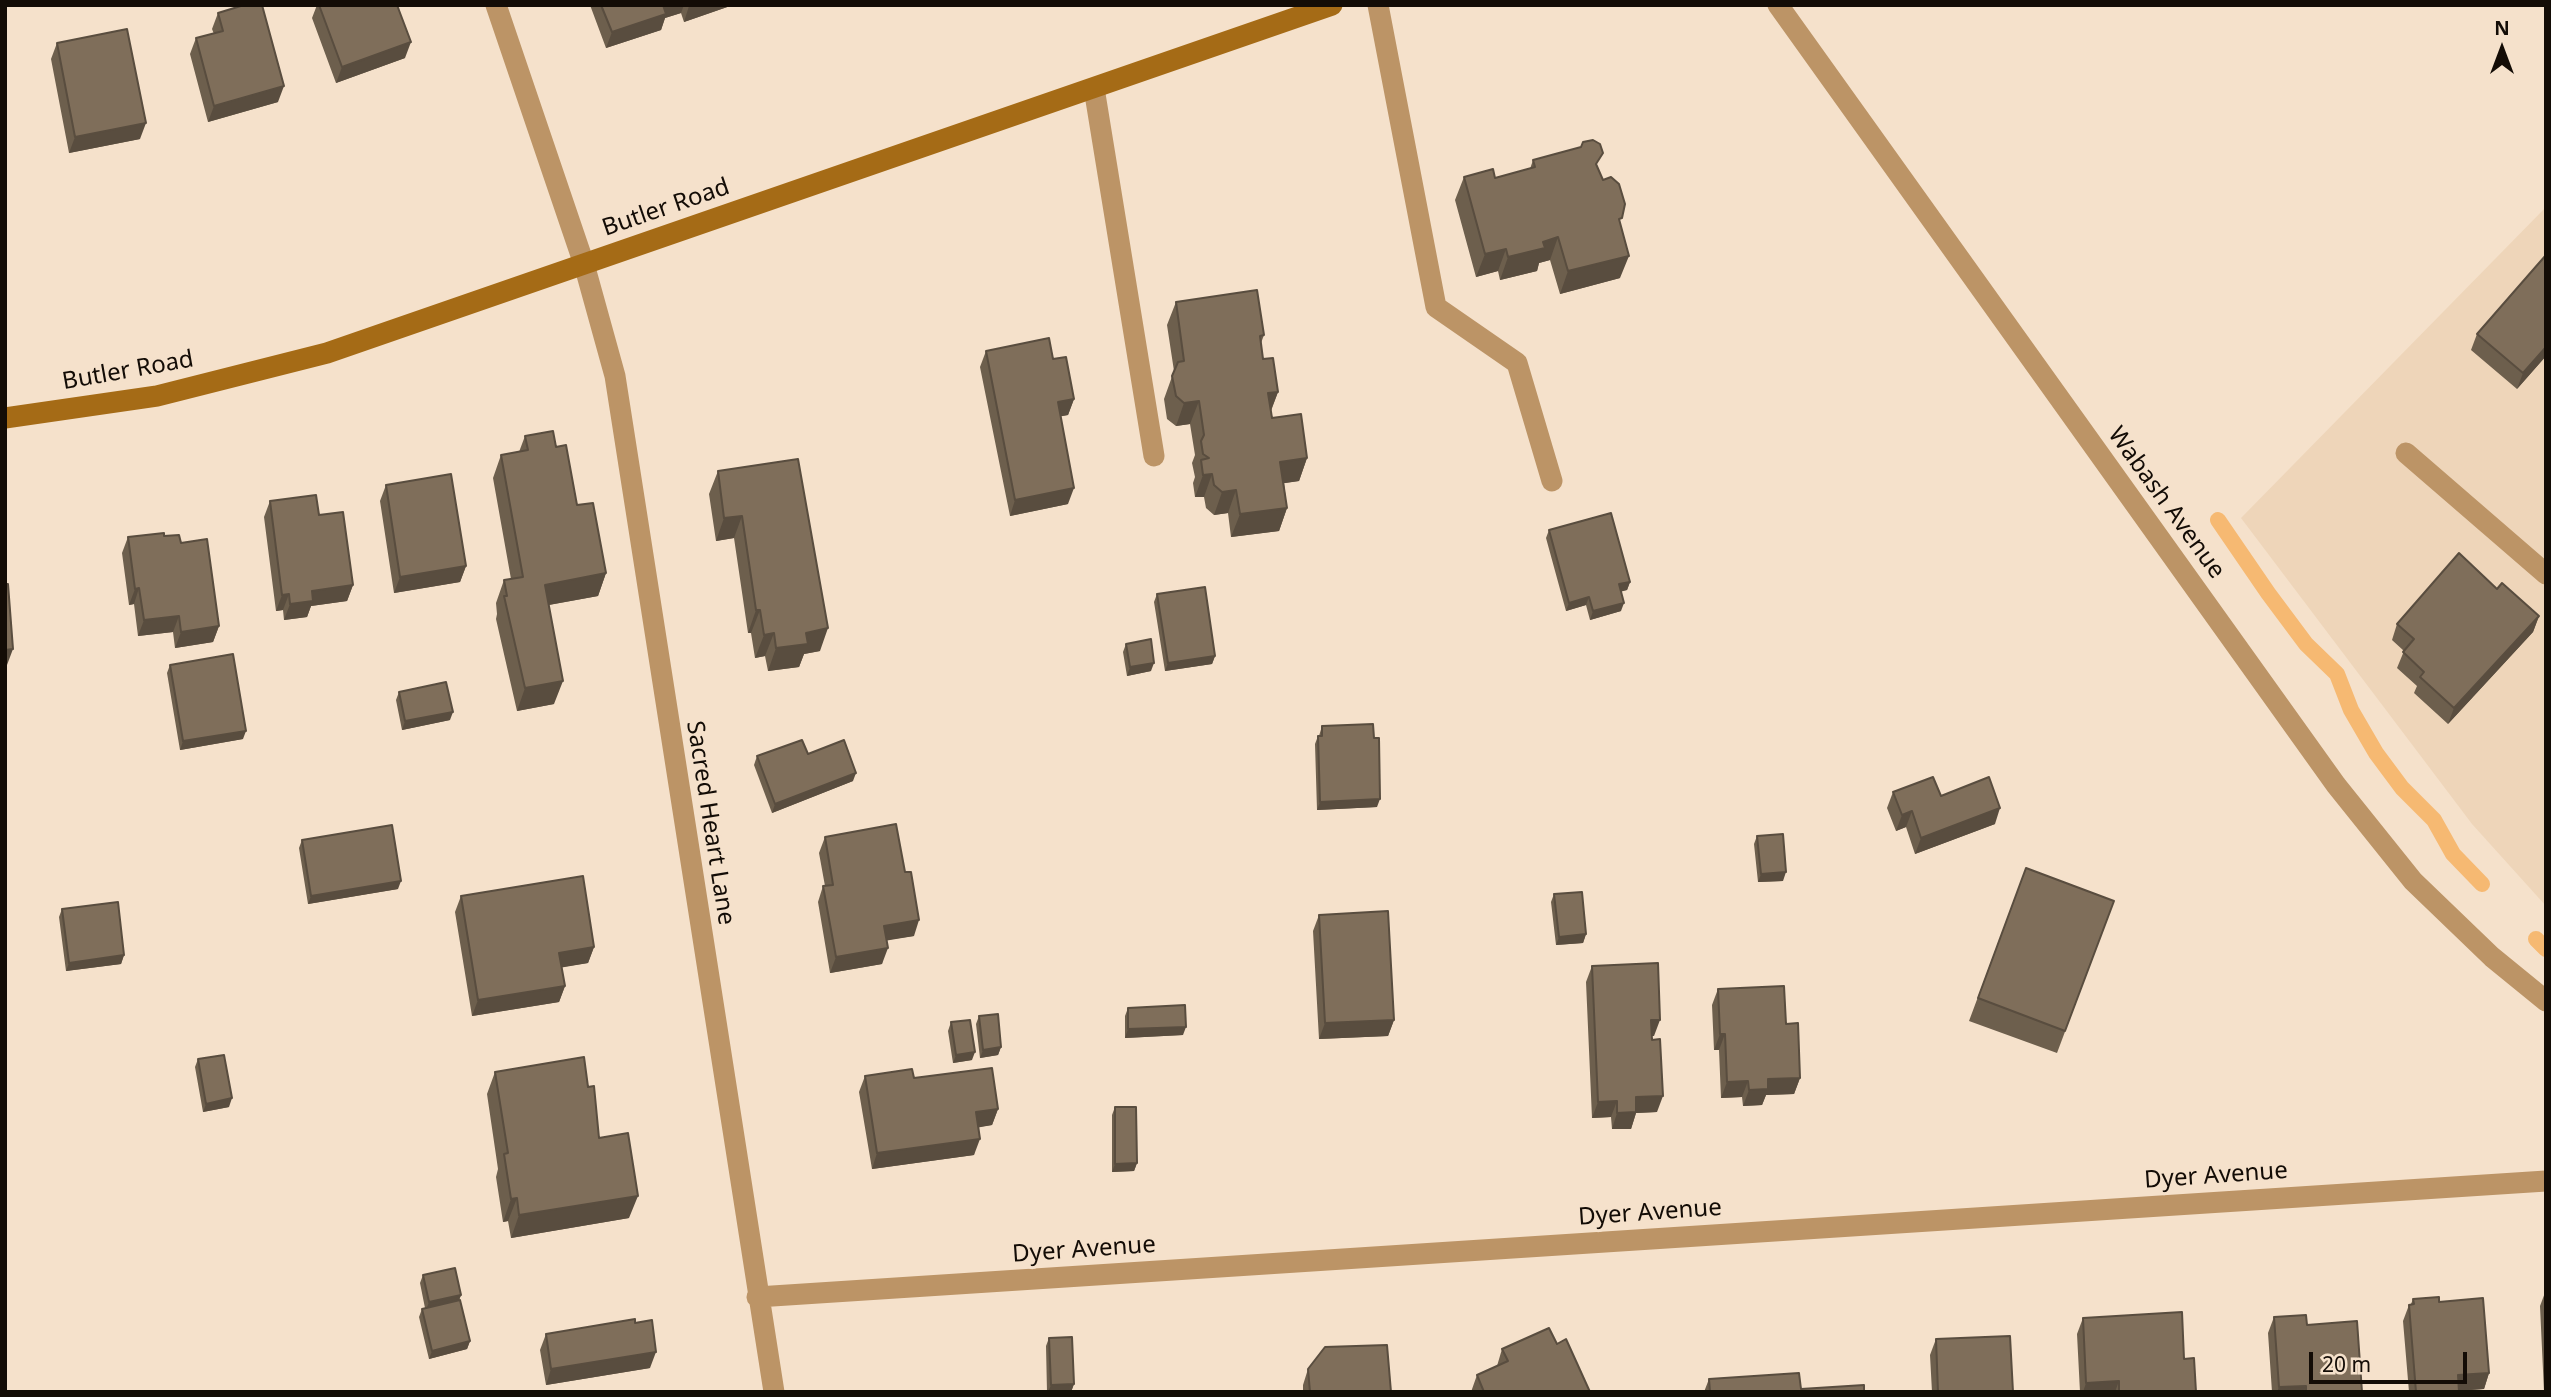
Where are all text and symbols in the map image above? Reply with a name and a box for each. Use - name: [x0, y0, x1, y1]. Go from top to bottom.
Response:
- north arrow: [2467, 14, 2537, 84]
- text: N: [2494, 15, 2510, 41]
- street label: Butler Road: [599, 173, 733, 243]
- street label: Butler Road: [60, 345, 196, 397]
- street label: Wabash Avenue: [2101, 422, 2231, 584]
- street label: Sacred Heart Lane: [680, 719, 740, 927]
- street label: Dyer Avenue: [2143, 1157, 2289, 1195]
- street label: Dyer Avenue: [1577, 1194, 1723, 1232]
- street label: Dyer Avenue: [1011, 1231, 1157, 1269]
- scale bar: [2313, 1338, 2470, 1382]
- text: 20 m: [2322, 1350, 2371, 1378]

